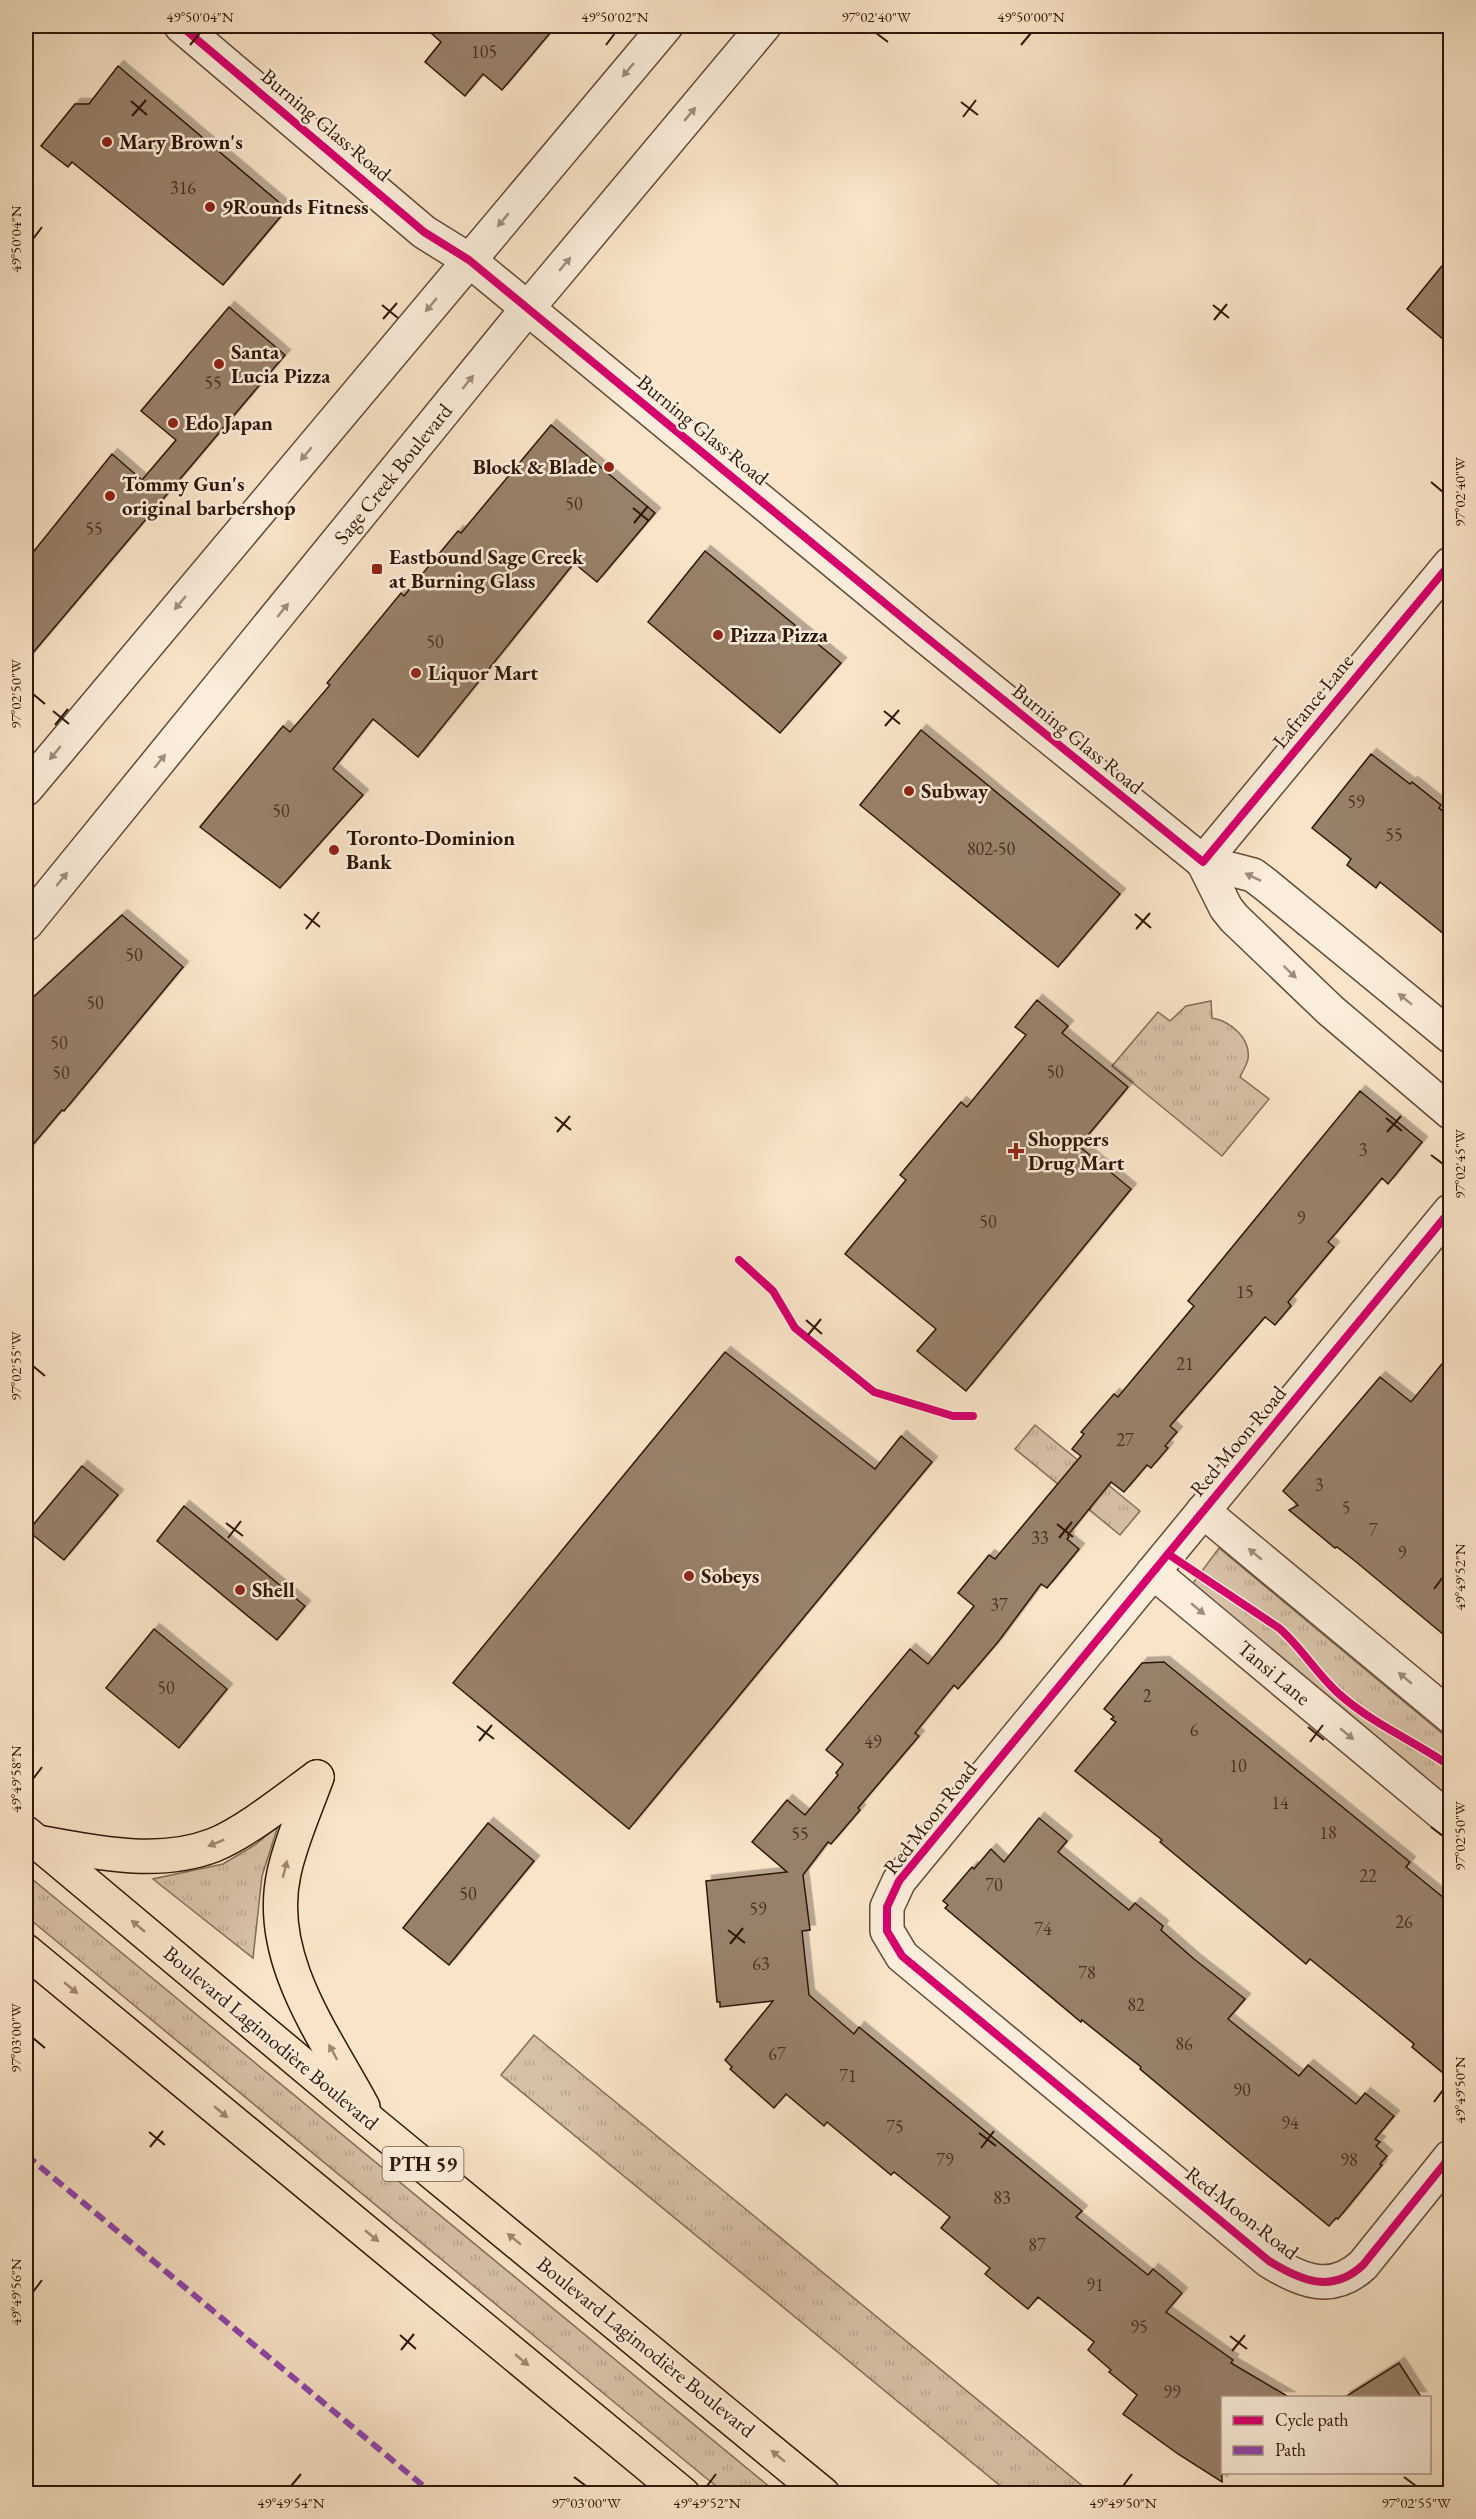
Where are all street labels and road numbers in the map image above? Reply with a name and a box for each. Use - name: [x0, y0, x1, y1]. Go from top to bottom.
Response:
- street label: Burning Glass Road: [256, 62, 397, 187]
- street label: Burning Glass Road: [632, 368, 775, 491]
- street label: Sage Creek Boulevard: [327, 397, 458, 550]
- street label: Lafrance Lane: [1266, 648, 1359, 754]
- street label: Burning Glass Road: [1007, 677, 1150, 800]
- street label: Red Moon Road: [1183, 1380, 1292, 1502]
- street label: Tansi Lane: [1232, 1634, 1316, 1711]
- street label: Red Moon Road: [877, 1755, 982, 1880]
- street label: Boulevard Lagimodière Boulevard: [158, 1940, 385, 2136]
- road number: PTH 59: [382, 2147, 464, 2181]
- street label: Red Moon Road: [1180, 2160, 1305, 2265]
- street label: Boulevard Lagimodière Boulevard: [532, 2250, 761, 2443]

